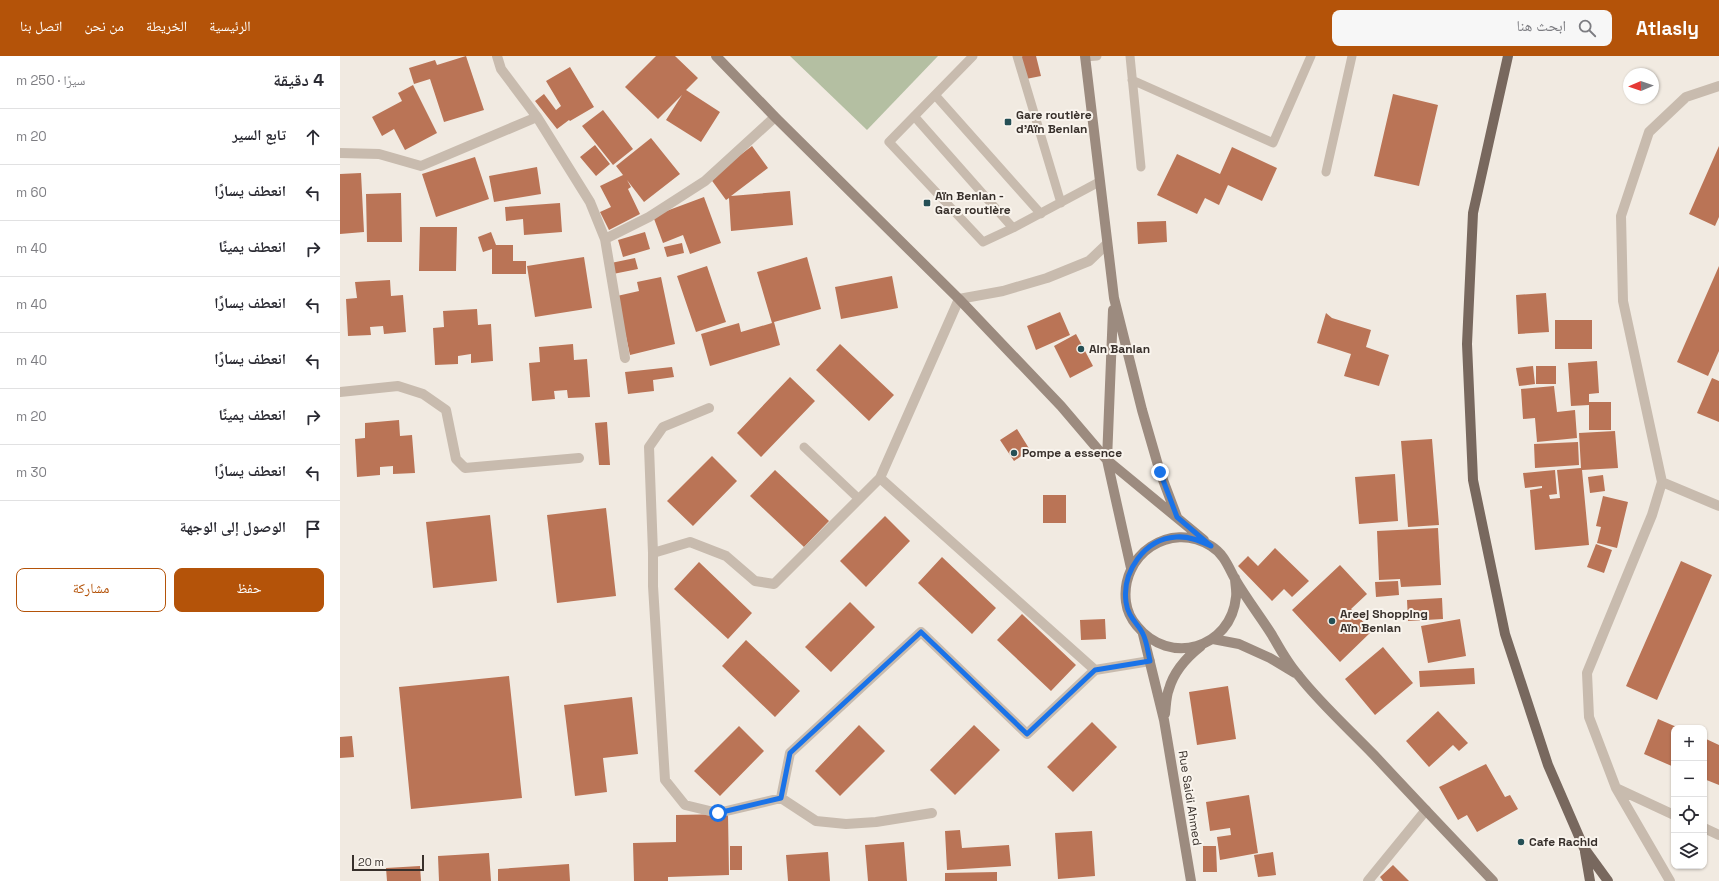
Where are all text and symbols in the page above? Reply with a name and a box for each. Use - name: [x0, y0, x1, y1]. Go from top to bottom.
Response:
- search box: [1332, 10, 1612, 46]
- text: ابحث هنا: [1517, 16, 1566, 35]
- text: Atlasly: [1636, 16, 1699, 41]
- text: اتصل بنا: [20, 17, 62, 35]
- text: من نحن: [84, 17, 124, 35]
- text: الخريطة: [146, 17, 187, 35]
- text: الرئيسية: [209, 17, 251, 35]
- icon: search: [1576, 17, 1598, 39]
- north arrow: [1623, 68, 1659, 104]
- text: 4 دقيقة: [273, 69, 324, 91]
- text: سيرًا · 250 m: [16, 72, 85, 89]
- place label: Gare routière d'Aïn Benian: [1016, 107, 1092, 137]
- marker: Gare routière d'Aïn Benian: [1003, 117, 1013, 127]
- text: تابع السير: [232, 125, 286, 144]
- icon: ahead: [302, 126, 324, 148]
- text: 20 m: [16, 128, 47, 145]
- text: انعطف يسارًا: [214, 181, 286, 200]
- icon: left: [302, 182, 324, 204]
- text: 60 m: [16, 184, 47, 201]
- place label: Aïn Benian - Gare routière: [935, 188, 1011, 218]
- marker: Aïn Benian - Gare routière: [922, 198, 932, 208]
- text: انعطف يمينًا: [219, 237, 286, 256]
- icon: right: [302, 238, 324, 260]
- text: 40 m: [16, 240, 47, 257]
- text: انعطف يسارًا: [214, 293, 286, 312]
- icon: left: [302, 294, 324, 316]
- text: 40 m: [16, 296, 47, 313]
- place label: Ain Banian: [1089, 341, 1150, 357]
- marker: Ain Banian: [1076, 344, 1086, 354]
- text: انعطف يسارًا: [214, 349, 286, 368]
- icon: left: [302, 350, 324, 372]
- text: 40 m: [16, 352, 47, 369]
- text: انعطف يمينًا: [219, 405, 286, 424]
- icon: right: [302, 406, 324, 428]
- text: 20 m: [16, 408, 47, 425]
- place label: Pompe a essence: [1022, 445, 1122, 461]
- marker: Pompe a essence: [1009, 448, 1019, 458]
- text: انعطف يسارًا: [214, 461, 286, 480]
- icon: left: [302, 462, 324, 484]
- route end: [1151, 463, 1169, 481]
- text: 30 m: [16, 464, 47, 481]
- text: الوصول إلى الوجهة: [180, 517, 286, 536]
- icon: arrive: [302, 518, 324, 540]
- button: مشاركة: [16, 568, 166, 612]
- button: حفظ: [174, 568, 324, 612]
- place label: Areej Shopping Aïn Benian: [1340, 606, 1428, 636]
- marker: Areej Shopping Aïn Benian: [1327, 616, 1337, 626]
- map controls: [1671, 725, 1707, 869]
- button: +: [1671, 725, 1707, 761]
- street label: Rue Saidi Ahmed: [1175, 749, 1205, 847]
- button: −: [1671, 761, 1707, 797]
- button: locate: [1671, 797, 1707, 833]
- route start: [709, 804, 727, 822]
- button: layers: [1671, 833, 1707, 869]
- place label: Cafe Rachid: [1529, 834, 1598, 850]
- marker: Cafe Rachid: [1516, 837, 1526, 847]
- scale bar: [352, 853, 424, 872]
- text: 20 m: [358, 855, 384, 869]

